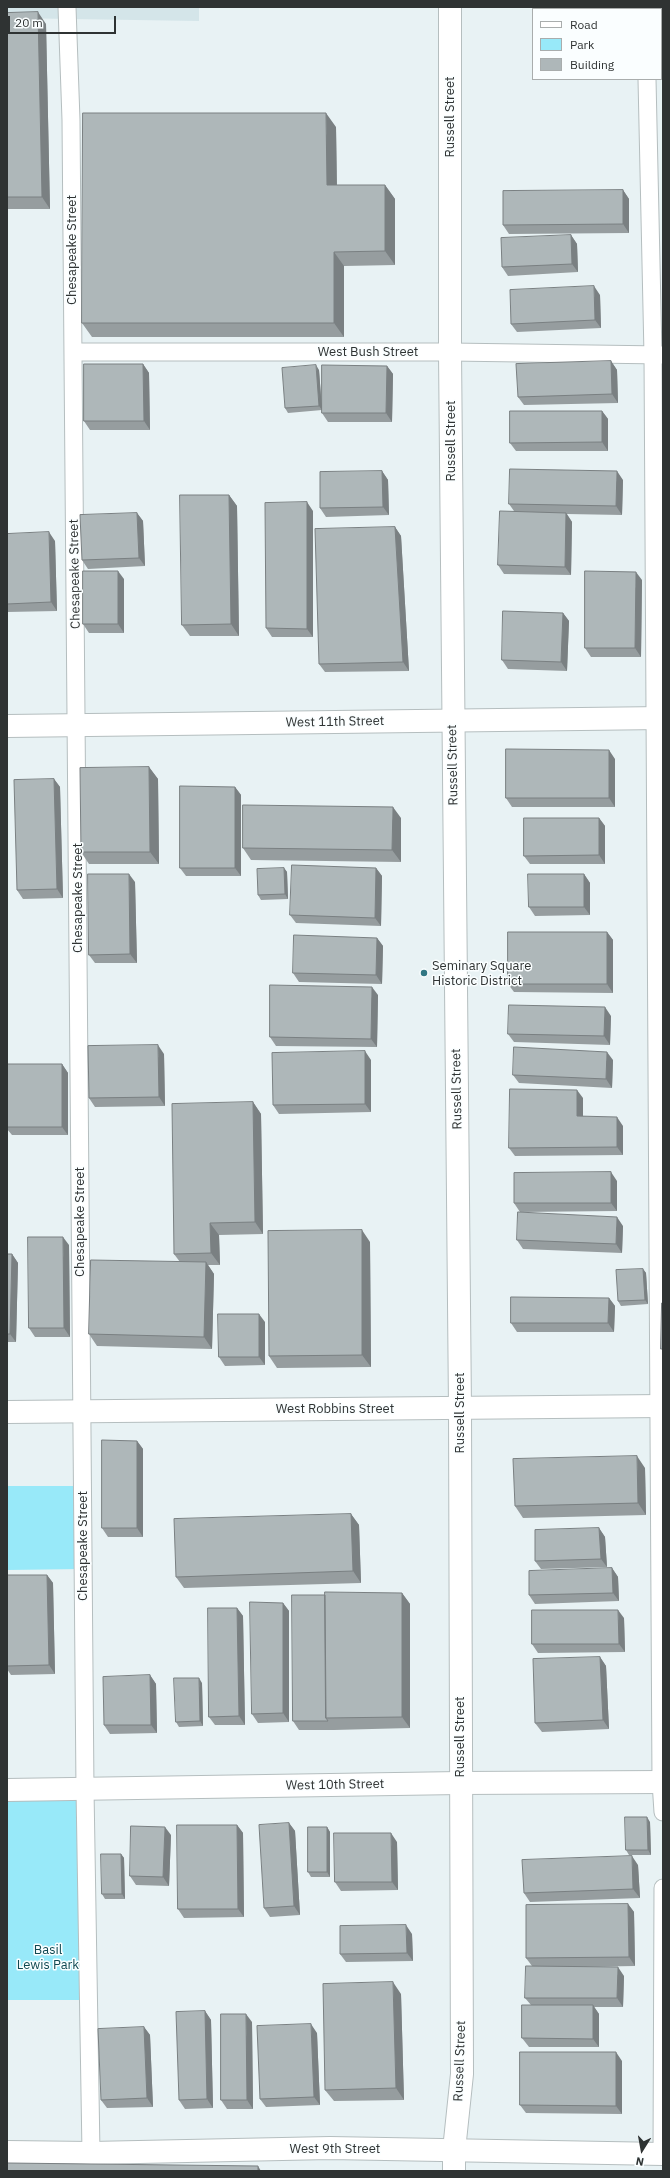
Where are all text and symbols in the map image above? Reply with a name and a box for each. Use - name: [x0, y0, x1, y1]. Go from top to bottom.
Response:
- scale bar: [10, 8, 118, 34]
- legend: [532, 8, 662, 80]
- text: 20 m: [15, 15, 43, 30]
- text: Road: [570, 17, 598, 32]
- text: Park: [570, 37, 594, 52]
- text: Building: [570, 57, 614, 72]
- street label: Russell Street: [442, 76, 458, 158]
- street label: Chesapeake Street: [64, 195, 80, 305]
- street label: West Bush Street: [318, 344, 418, 360]
- street label: Russell Street: [443, 400, 459, 482]
- street label: Chesapeake Street: [66, 519, 84, 629]
- street label: West 11th Street: [286, 713, 384, 731]
- street label: Russell Street: [444, 724, 462, 806]
- street label: Chesapeake Street: [70, 843, 86, 953]
- place label: Seminary Square Historic District: [432, 958, 531, 989]
- marker: Seminary Square Historic District: [419, 968, 429, 978]
- street label: Russell Street: [448, 1048, 466, 1130]
- street label: Chesapeake Street: [72, 1167, 88, 1277]
- street label: Russell Street: [452, 1372, 468, 1454]
- street label: West Robbins Street: [276, 1401, 394, 1417]
- street label: Chesapeake Street: [75, 1491, 91, 1601]
- street label: Russell Street: [452, 1696, 468, 1778]
- street label: West 10th Street: [286, 1776, 384, 1794]
- park label: Basil Lewis Park: [17, 1942, 79, 1973]
- street label: Russell Street: [451, 2020, 469, 2102]
- north arrow: [622, 2130, 662, 2170]
- street label: West 9th Street: [290, 2141, 380, 2157]
- text: N: [634, 2154, 645, 2169]

